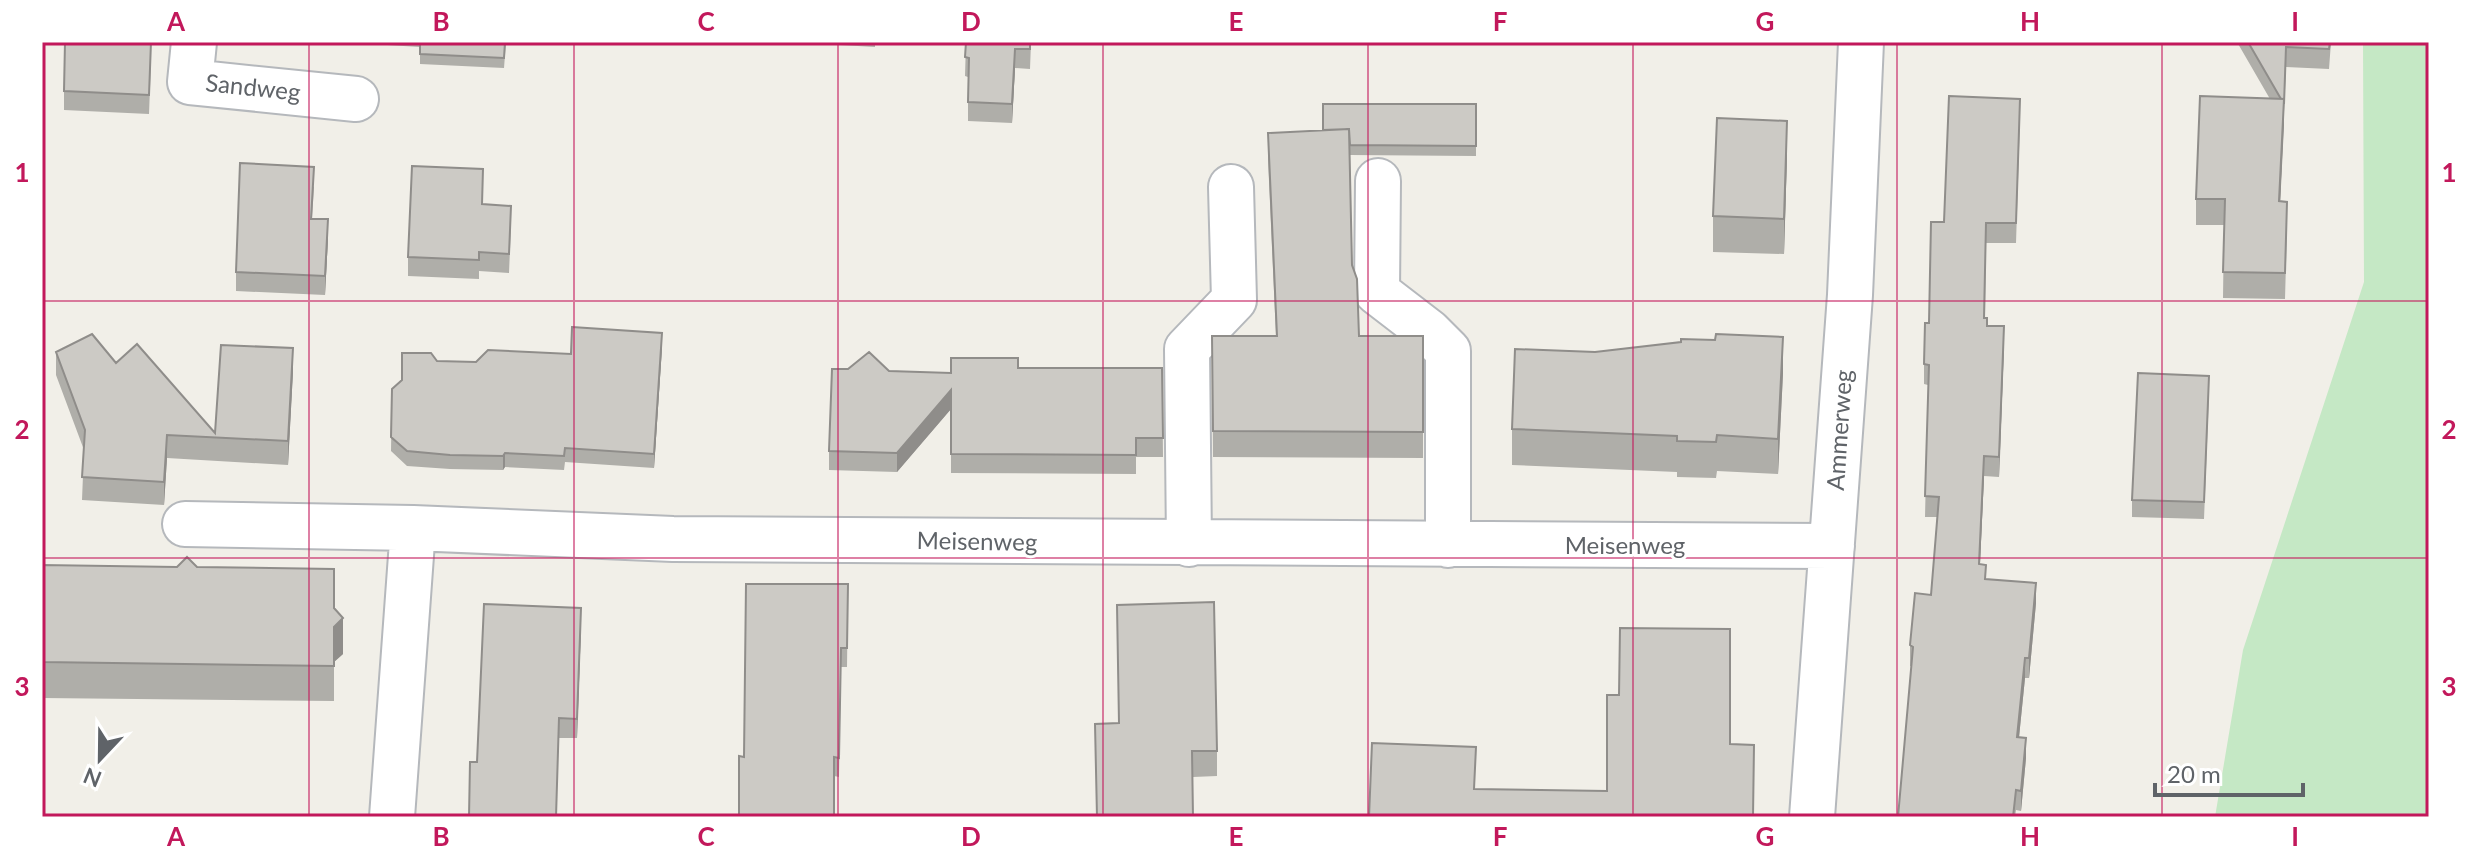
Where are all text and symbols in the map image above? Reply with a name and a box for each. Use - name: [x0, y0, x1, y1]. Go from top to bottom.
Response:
- text: A: [166, 5, 186, 37]
- text: B: [432, 5, 450, 37]
- text: C: [697, 5, 715, 37]
- text: D: [961, 5, 981, 37]
- text: E: [1229, 5, 1243, 37]
- text: F: [1493, 5, 1507, 37]
- text: G: [1756, 5, 1774, 37]
- text: H: [2020, 5, 2040, 37]
- text: I: [2291, 5, 2299, 37]
- street label: Sandweg: [204, 67, 302, 106]
- text: 1: [14, 156, 30, 188]
- text: 1: [2441, 156, 2457, 188]
- street label: Ammerweg: [1820, 369, 1857, 491]
- text: 2: [14, 413, 30, 445]
- text: 2: [2441, 413, 2457, 445]
- street label: Meisenweg: [916, 525, 1038, 556]
- street label: Meisenweg: [1565, 530, 1685, 559]
- text: 3: [14, 670, 30, 702]
- text: 3: [2441, 670, 2457, 702]
- north arrow: [60, 719, 140, 799]
- scale bar: [2155, 747, 2303, 797]
- text: 20 m: [2167, 759, 2221, 788]
- text: N: [79, 762, 105, 794]
- text: A: [166, 820, 186, 852]
- text: B: [432, 820, 450, 852]
- text: C: [697, 820, 715, 852]
- text: D: [961, 820, 981, 852]
- text: E: [1229, 820, 1243, 852]
- text: F: [1493, 820, 1507, 852]
- text: G: [1756, 820, 1774, 852]
- text: H: [2020, 820, 2040, 852]
- text: I: [2291, 820, 2299, 852]

